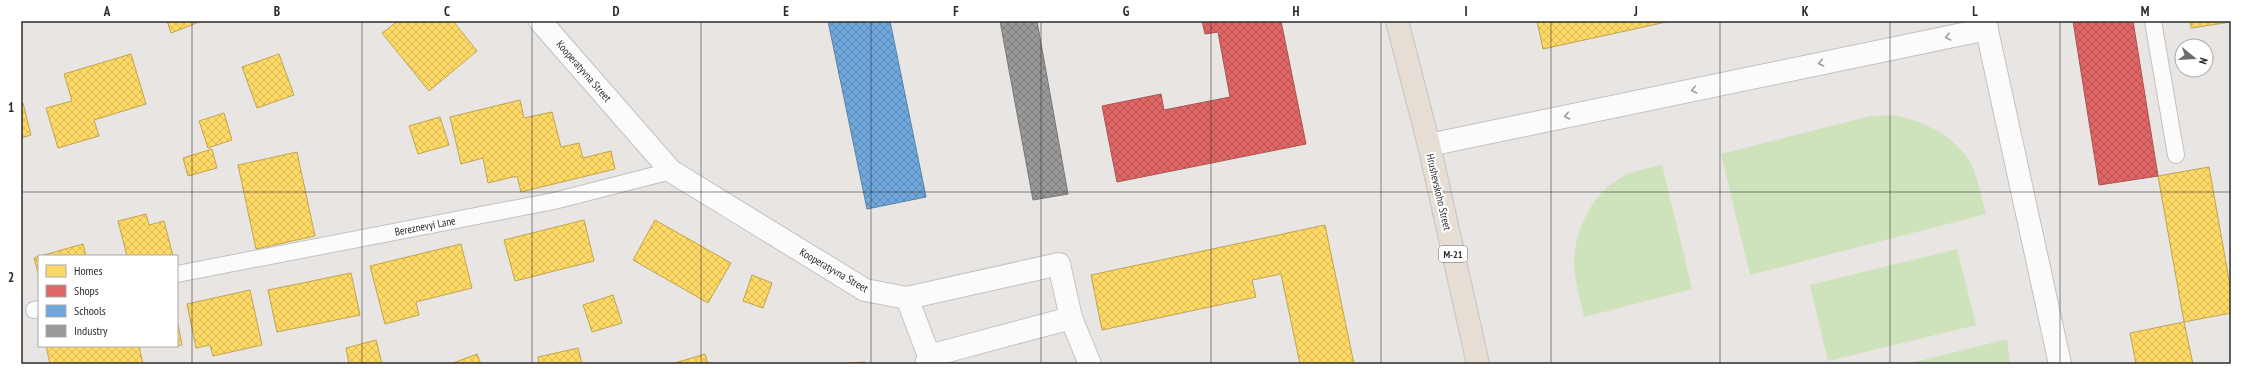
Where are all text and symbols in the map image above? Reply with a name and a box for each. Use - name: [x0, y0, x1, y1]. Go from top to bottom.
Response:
- text: A: [103, 3, 111, 20]
- text: B: [274, 3, 280, 20]
- text: C: [444, 3, 450, 20]
- text: D: [613, 3, 620, 20]
- text: E: [783, 3, 789, 20]
- text: F: [953, 3, 959, 20]
- text: G: [1123, 3, 1130, 20]
- text: H: [1293, 3, 1300, 20]
- text: I: [1464, 3, 1468, 20]
- text: J: [1633, 3, 1638, 20]
- text: K: [1802, 3, 1809, 20]
- text: L: [1972, 3, 1978, 20]
- text: M: [2141, 3, 2150, 20]
- one-way arrow: [1945, 32, 1952, 40]
- street label: Kooperatyvna Street: [553, 37, 615, 105]
- north arrow: [2174, 38, 2214, 78]
- text: N: [2196, 56, 2211, 66]
- one-way arrow: [1818, 58, 1824, 67]
- one-way arrow: [1691, 85, 1697, 93]
- text: 1: [8, 99, 14, 116]
- one-way arrow: [1563, 112, 1570, 120]
- street label: Hrushevskoho Street: [1423, 152, 1455, 232]
- street label: Bereznevyi Lane: [393, 213, 457, 239]
- street label: Kooperatyvna Street: [797, 245, 871, 295]
- road number: М-21: [1439, 246, 1467, 262]
- legend: [38, 255, 178, 347]
- text: Homes: [74, 263, 102, 278]
- text: 2: [8, 269, 14, 286]
- text: Shops: [74, 283, 99, 298]
- text: Schools: [74, 303, 106, 318]
- text: Industry: [74, 323, 108, 338]

